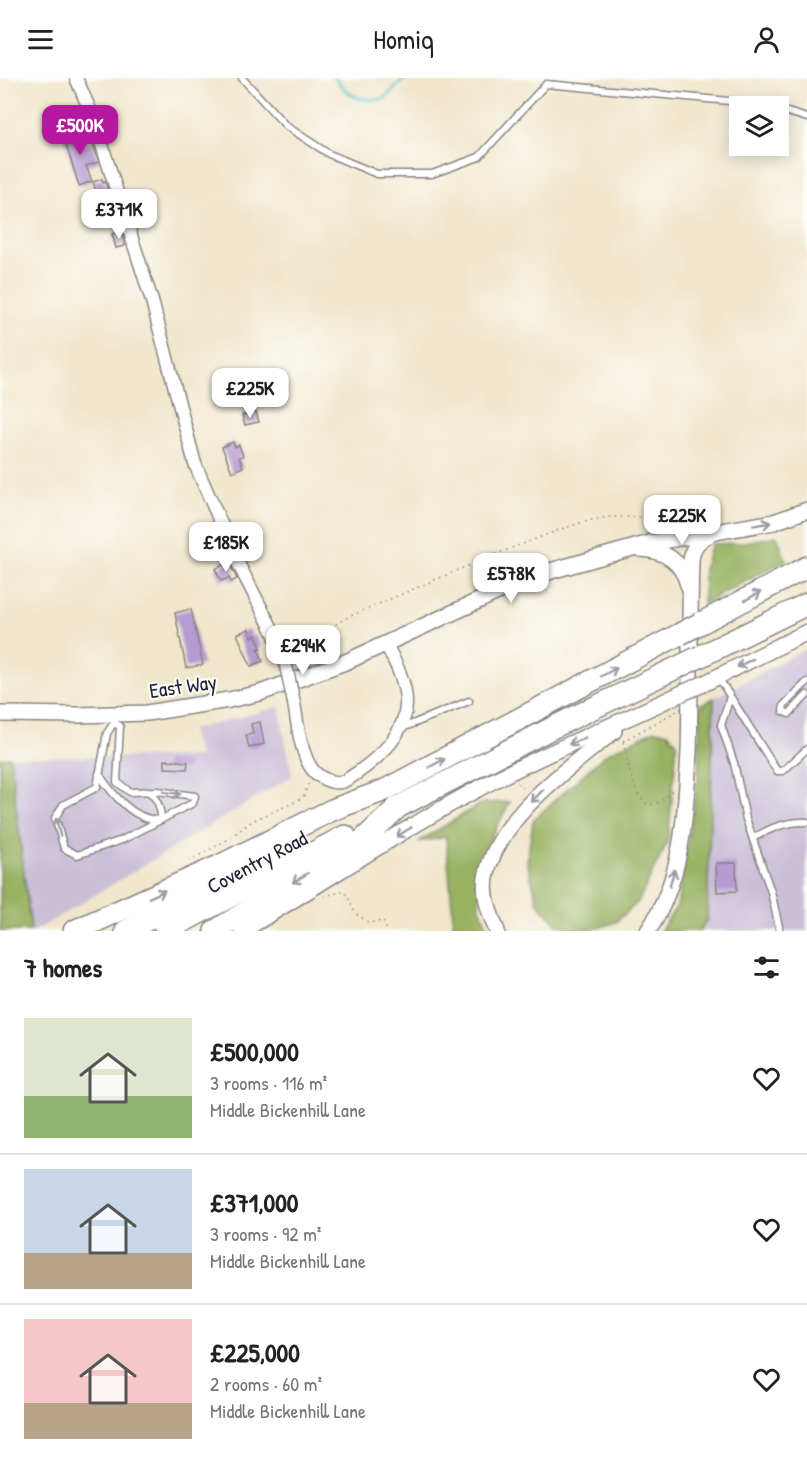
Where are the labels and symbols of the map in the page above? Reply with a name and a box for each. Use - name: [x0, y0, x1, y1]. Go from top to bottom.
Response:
- pin: £500K: [38, 105, 122, 156]
- pin: £371K: [77, 189, 161, 240]
- pin: £225K: [208, 368, 292, 419]
- pin: £225K: [640, 495, 724, 546]
- one-way arrow: [752, 518, 772, 529]
- pin: £185K: [184, 522, 268, 573]
- pin: £578K: [469, 553, 553, 604]
- one-way arrow: [744, 590, 761, 602]
- pin: £294K: [261, 625, 345, 676]
- one-way arrow: [737, 658, 755, 669]
- one-way arrow: [600, 666, 618, 677]
- street label: East Way: [147, 667, 219, 705]
- one-way arrow: [568, 736, 586, 747]
- one-way arrow: [428, 757, 445, 769]
- one-way arrow: [162, 788, 182, 799]
- one-way arrow: [530, 788, 545, 803]
- one-way arrow: [52, 818, 64, 837]
- street label: Coventry Road: [202, 823, 312, 901]
- one-way arrow: [396, 826, 413, 838]
- one-way arrow: [667, 869, 678, 888]
- one-way arrow: [292, 873, 309, 885]
- one-way arrow: [148, 888, 166, 899]

